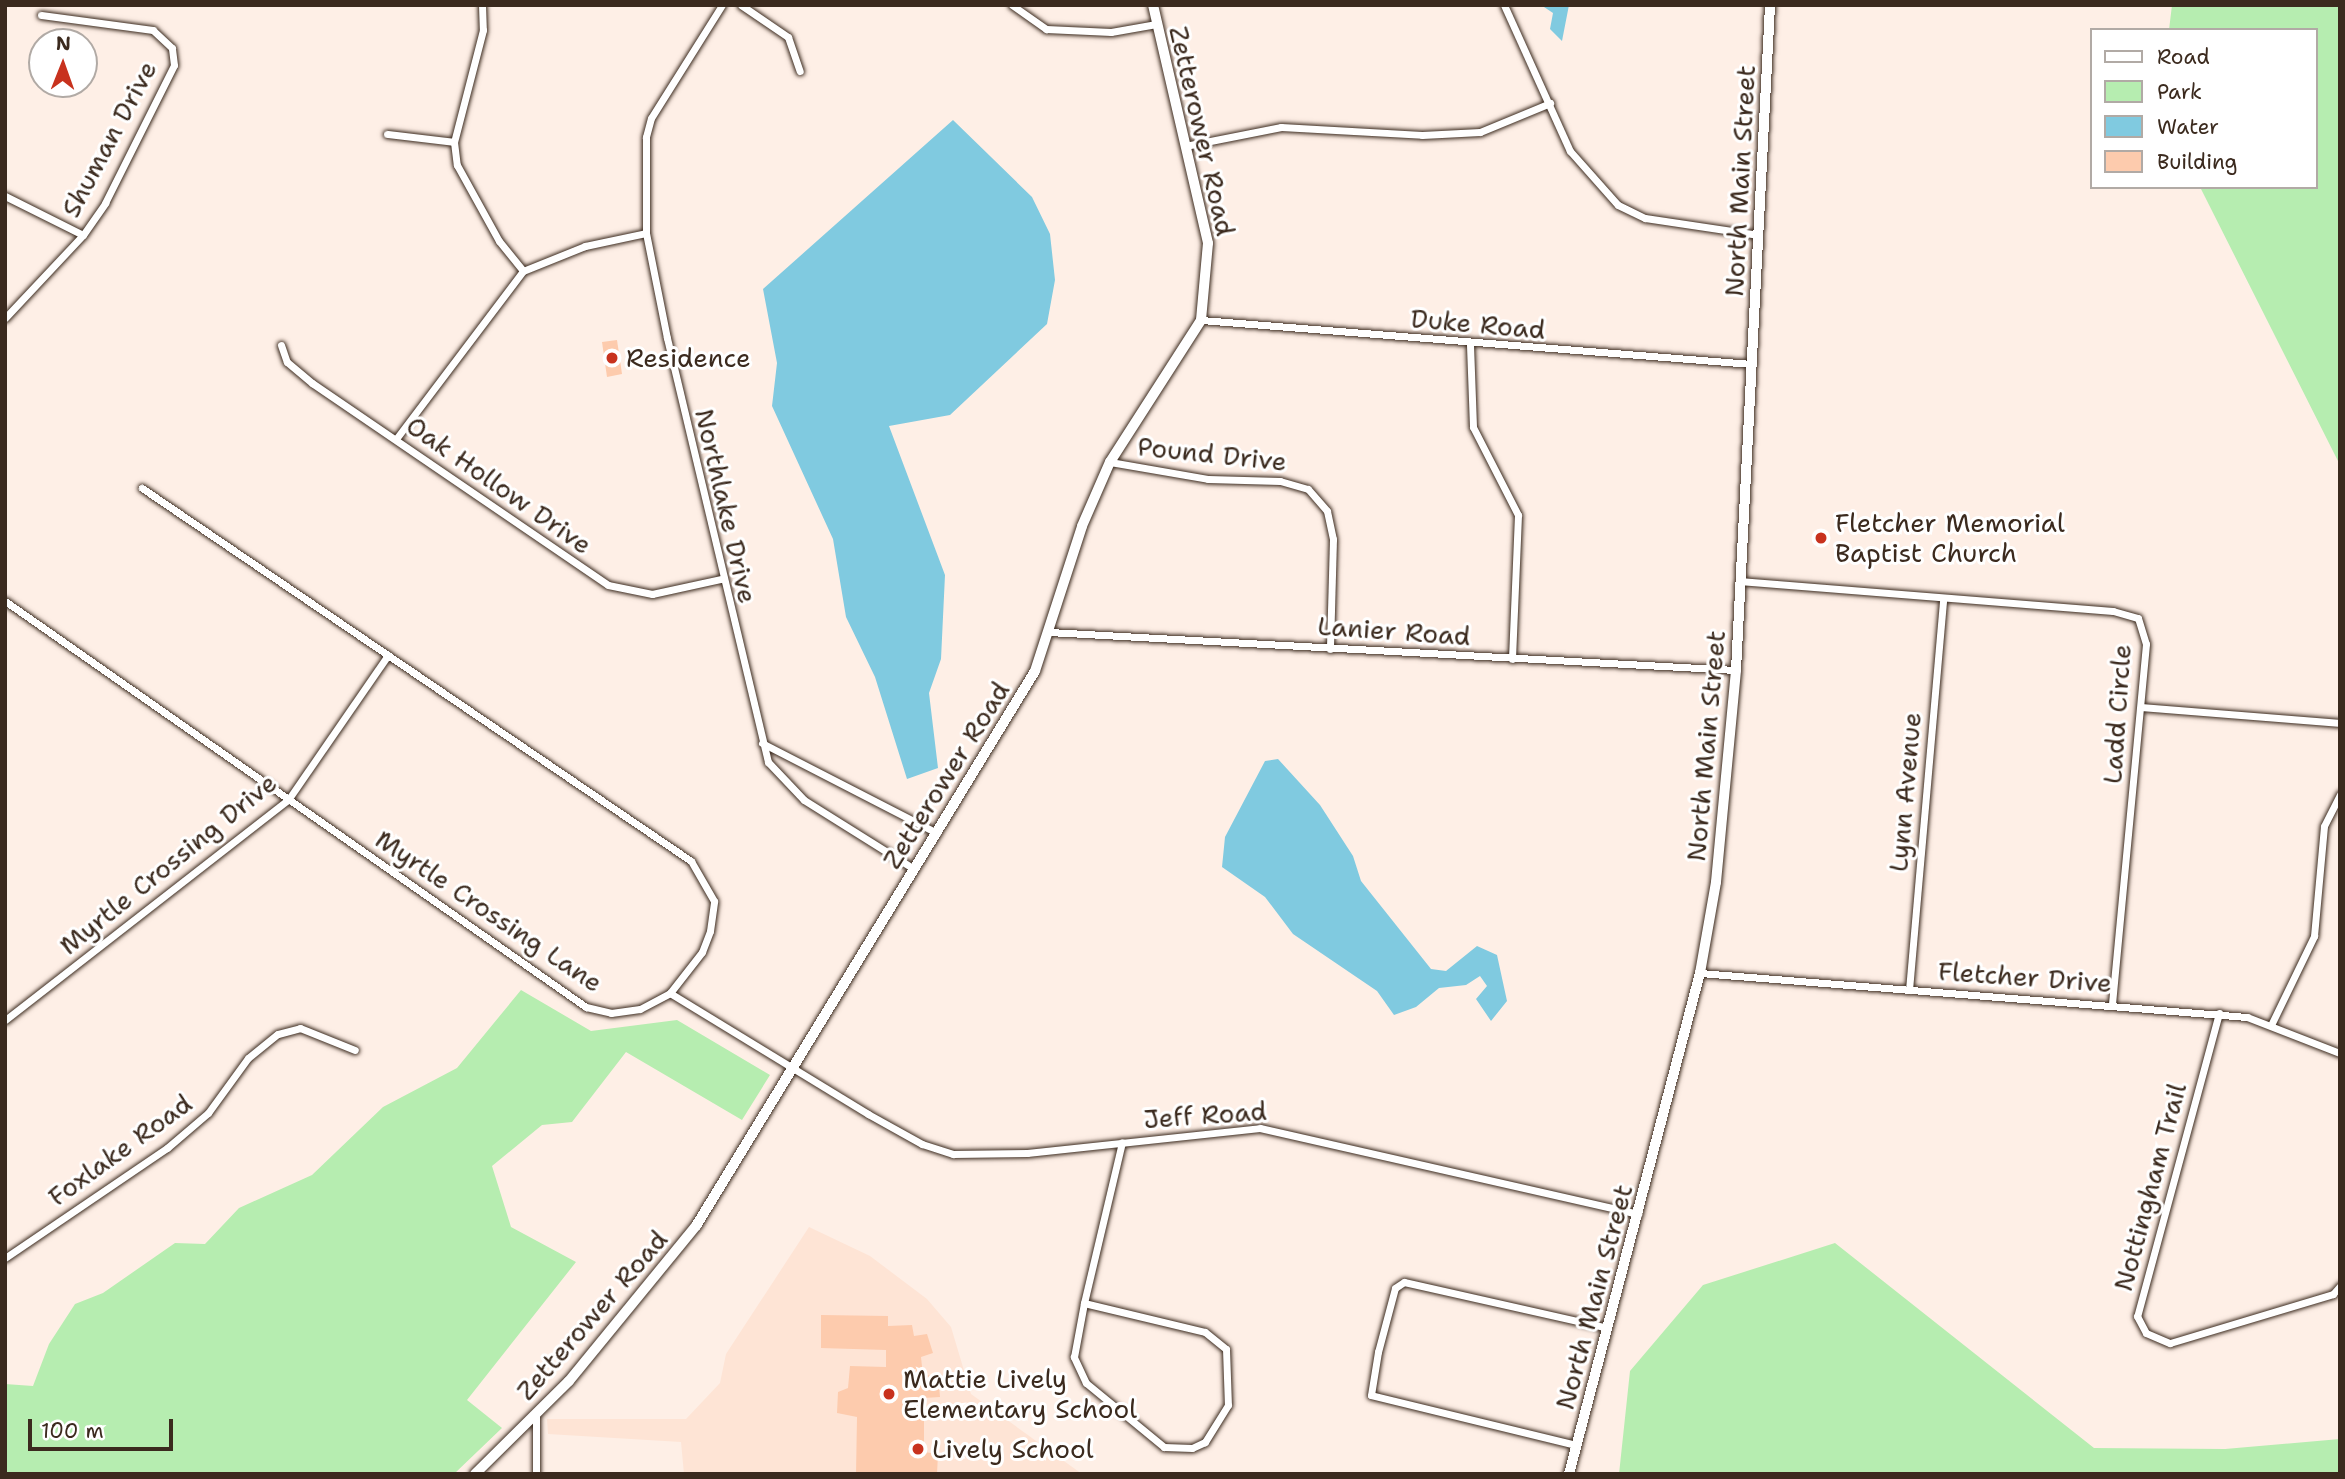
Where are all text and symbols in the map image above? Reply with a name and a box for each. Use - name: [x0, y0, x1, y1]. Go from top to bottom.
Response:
- street label: Zetterower Road: [1163, 23, 1241, 239]
- north arrow: [28, 28, 98, 98]
- legend: [2090, 28, 2317, 189]
- text: N: [56, 31, 71, 56]
- text: Road: [2157, 43, 2210, 71]
- street label: Shuman Drive: [55, 56, 163, 222]
- street label: North Main Street: [1718, 64, 1762, 298]
- text: Park: [2157, 78, 2202, 106]
- text: Water: [2157, 113, 2219, 141]
- text: Building: [2157, 148, 2237, 176]
- street label: Duke Road: [1409, 303, 1547, 345]
- place label: Residence: [626, 342, 751, 374]
- marker: Residence: [604, 350, 620, 366]
- street label: Northlake Drive: [688, 406, 764, 606]
- street label: Oak Hollow Drive: [400, 409, 598, 561]
- street label: Pound Drive: [1136, 431, 1288, 477]
- place label: Fletcher Memorial Baptist Church: [1835, 507, 2065, 568]
- marker: Fletcher Memorial Baptist Church: [1813, 530, 1829, 546]
- street label: Lanier Road: [1316, 610, 1472, 652]
- street label: North Main Street: [1680, 629, 1732, 863]
- street label: Ladd Circle: [2097, 643, 2137, 785]
- street label: Zetterower Road: [876, 676, 1016, 874]
- street label: Lynn Avenue: [1882, 711, 1928, 873]
- street label: Myrtle Crossing Drive: [53, 767, 283, 961]
- street label: Myrtle Crossing Lane: [370, 823, 608, 999]
- street label: Fletcher Drive: [1937, 955, 2113, 999]
- street label: Nottingham Trail: [2107, 1080, 2193, 1294]
- street label: Foxlake Road: [42, 1087, 198, 1213]
- street label: Jeff Road: [1142, 1095, 1268, 1135]
- street label: North Main Street: [1549, 1181, 1639, 1413]
- street label: Zetterower Road: [510, 1224, 674, 1406]
- place label: Mattie Lively Elementary School: [903, 1363, 1137, 1424]
- marker: Mattie Lively Elementary School: [881, 1386, 897, 1402]
- scale bar: [32, 1406, 177, 1450]
- text: 100 m: [41, 1417, 104, 1445]
- place label: Lively School: [932, 1433, 1094, 1465]
- marker: Lively School: [910, 1441, 926, 1457]

